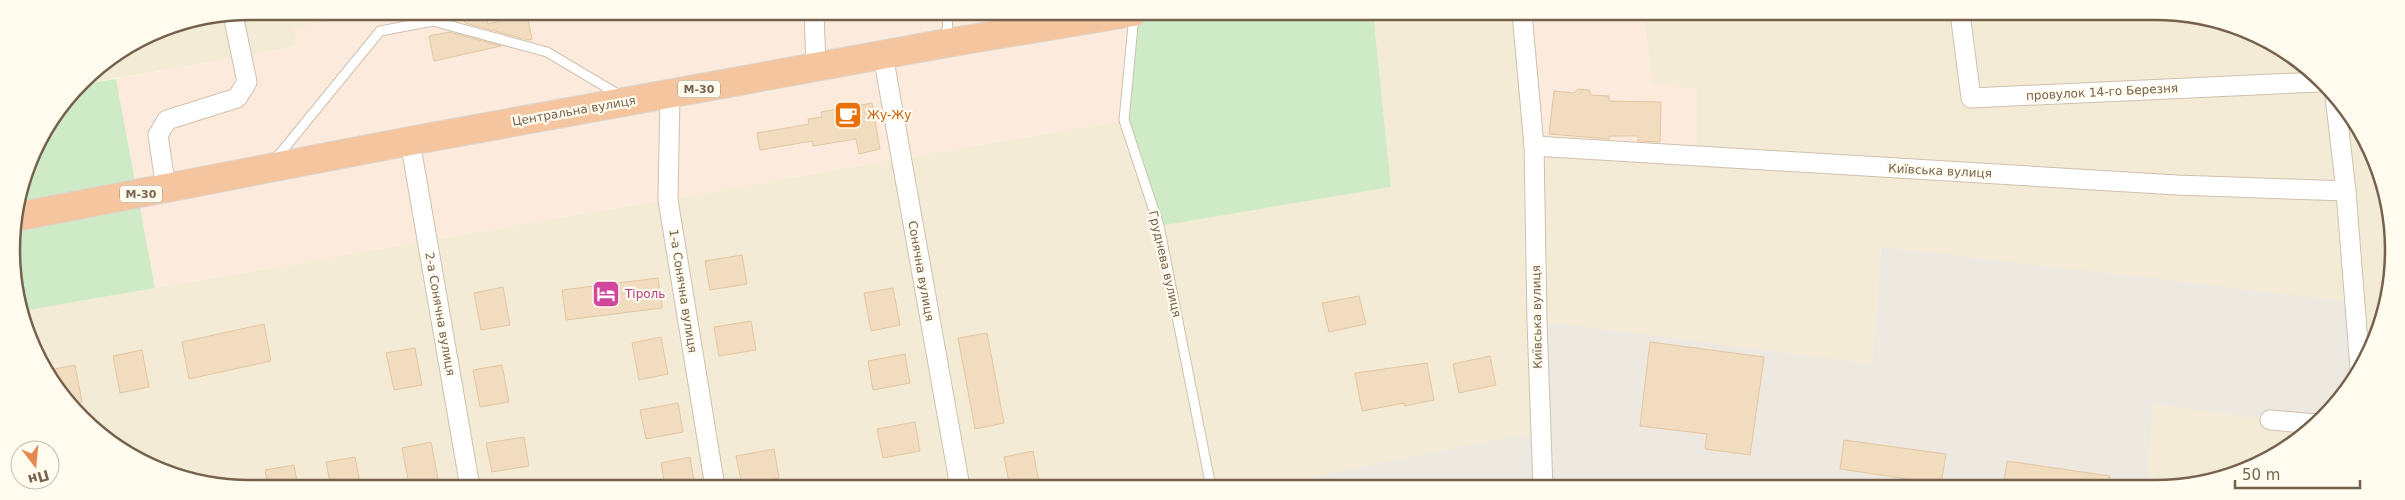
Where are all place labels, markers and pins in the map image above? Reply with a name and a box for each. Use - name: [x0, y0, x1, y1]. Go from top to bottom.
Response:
- cafe icon: Жу-Жу: [833, 100, 863, 130]
- place label: Жу-Жу: [867, 108, 911, 122]
- hotel icon: Тіроль: [591, 279, 621, 309]
- place label: Тіроль: [624, 287, 665, 301]

